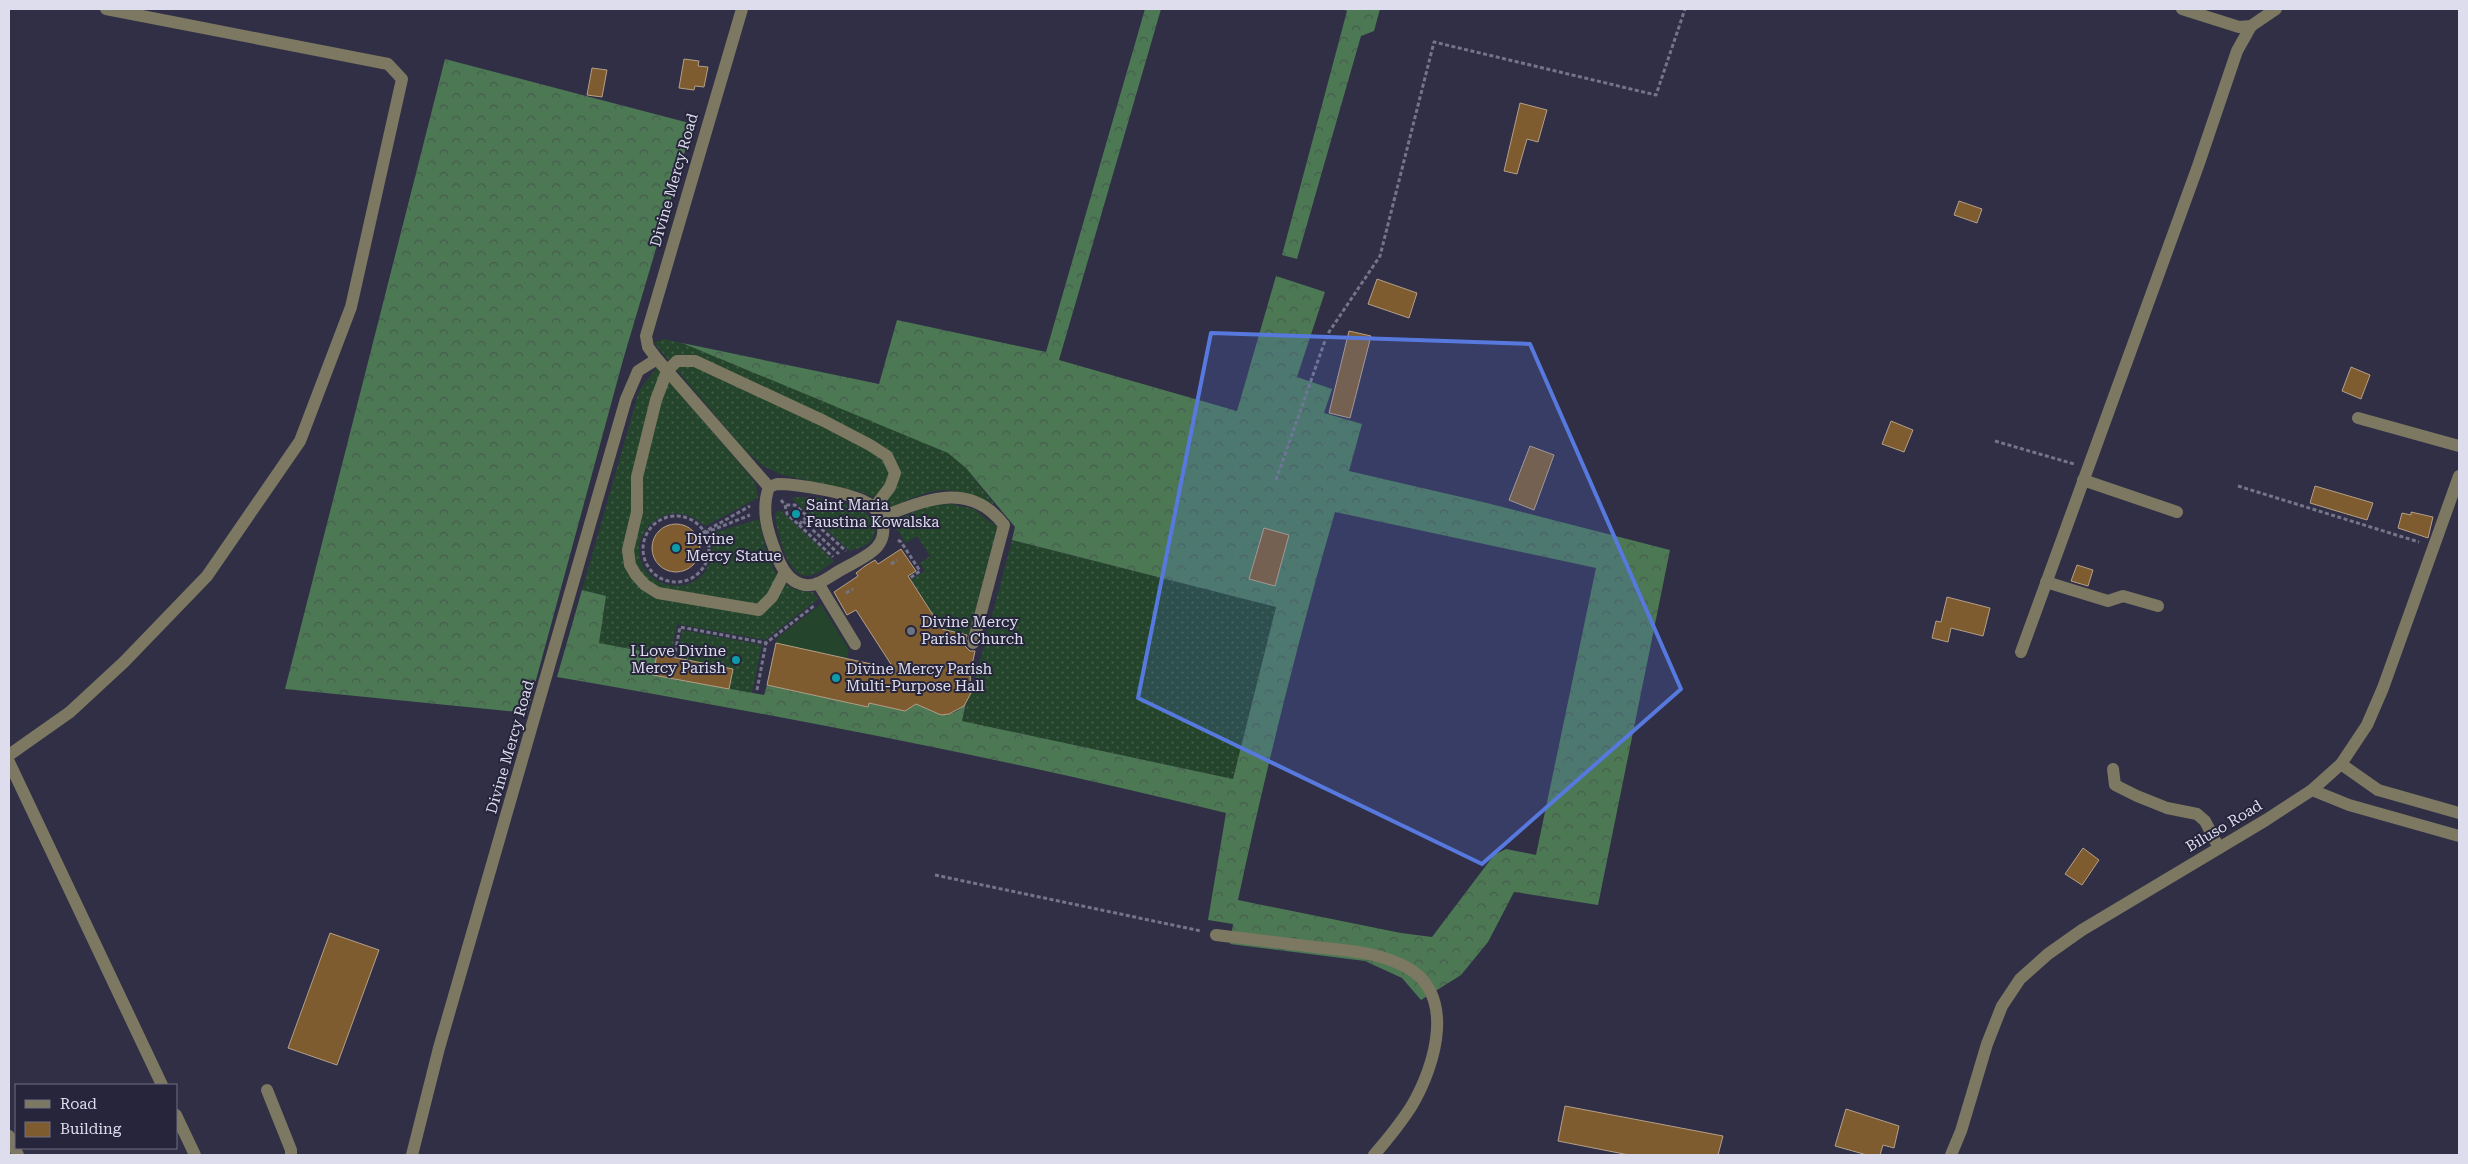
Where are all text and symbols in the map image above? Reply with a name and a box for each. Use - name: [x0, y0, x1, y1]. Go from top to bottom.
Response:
- street label: Divine Mercy Road: [646, 111, 702, 249]
- place label: Saint Maria Faustina Kowalska: [806, 496, 940, 531]
- marker: Saint Maria Faustina Kowalska: [790, 508, 802, 520]
- place label: Divine Mercy Statue: [686, 530, 781, 565]
- marker: Divine Mercy Statue: [670, 542, 682, 554]
- place label: Divine Mercy Parish Church: [921, 613, 1024, 648]
- marker: Divine Mercy Parish Church: [905, 625, 917, 637]
- place label: I Love Divine Mercy Parish: [630, 642, 726, 677]
- marker: I Love Divine Mercy Parish: [730, 654, 742, 666]
- place label: Divine Mercy Parish Multi-Purpose Hall: [846, 660, 993, 695]
- marker: Divine Mercy Parish Multi-Purpose Hall: [830, 672, 842, 684]
- street label: Divine Mercy Road: [482, 678, 538, 816]
- street label: Biluso Road: [2183, 796, 2266, 856]
- legend: [15, 1084, 178, 1149]
- text: Road: [60, 1095, 97, 1113]
- text: Building: [60, 1120, 122, 1138]

